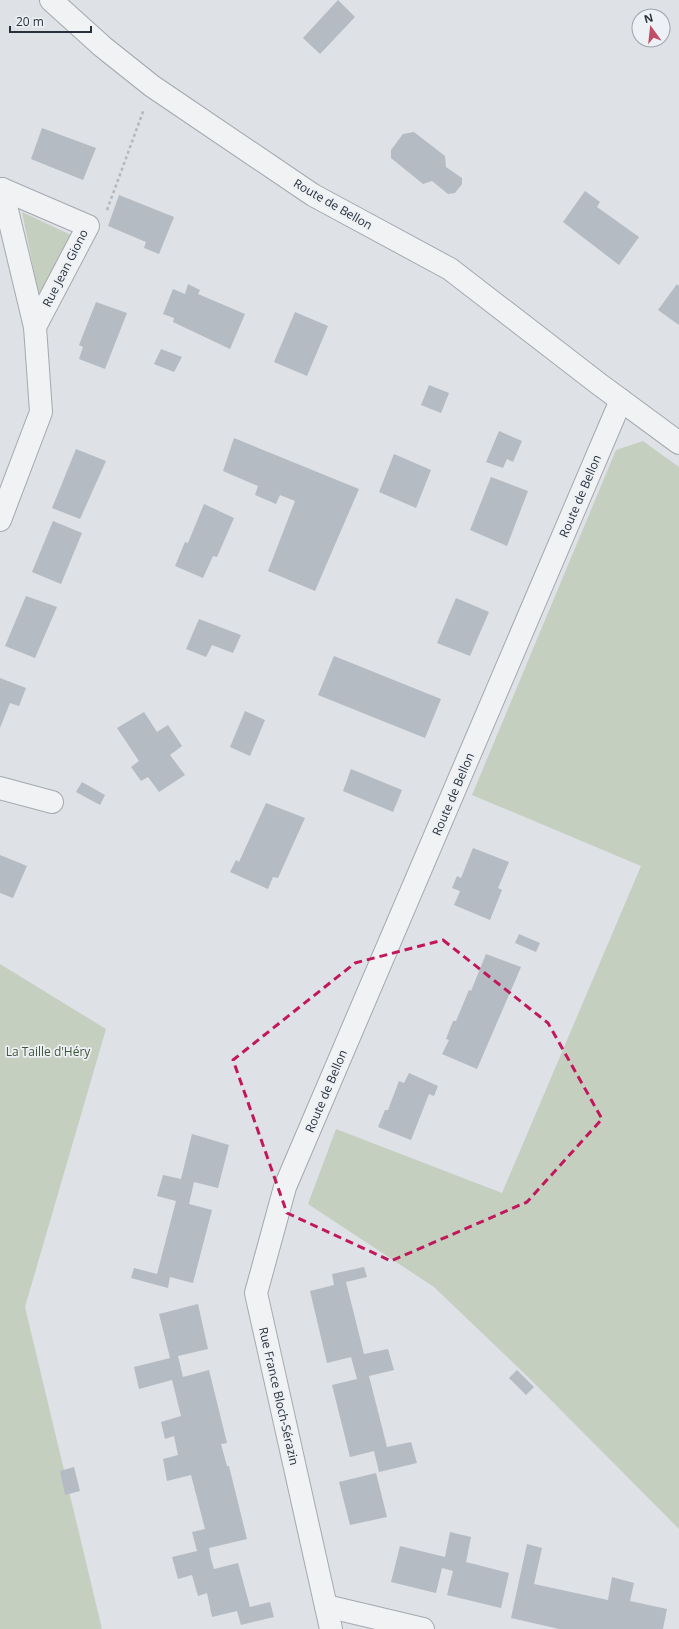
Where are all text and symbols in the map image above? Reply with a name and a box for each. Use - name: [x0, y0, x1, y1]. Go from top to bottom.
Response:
- scale bar: [10, 8, 91, 34]
- north arrow: [631, 8, 671, 48]
- text: N: [642, 9, 655, 26]
- text: 20 m: [16, 13, 44, 30]
- street label: Route de Bellon: [290, 175, 376, 233]
- street label: Rue Jean Giono: [38, 226, 92, 310]
- street label: Route de Bellon: [555, 452, 605, 540]
- street label: Route de Bellon: [428, 750, 478, 838]
- park label: La Taille d'Héry: [6, 1043, 91, 1060]
- street label: Route de Bellon: [301, 1047, 351, 1135]
- street label: Rue France Bloch-Sérazin: [255, 1325, 303, 1467]

